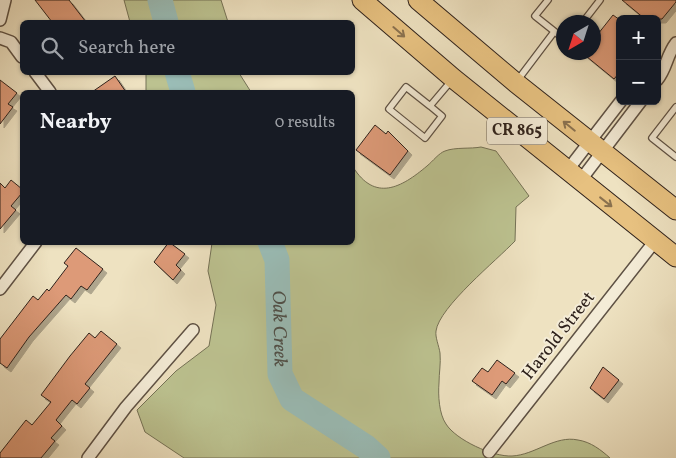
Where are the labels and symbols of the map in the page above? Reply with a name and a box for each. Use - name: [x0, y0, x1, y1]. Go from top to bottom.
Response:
- north arrow: [556, 15, 601, 60]
- one-way arrow: [392, 26, 405, 37]
- road number: CR 865: [487, 118, 547, 144]
- one-way arrow: [563, 120, 576, 131]
- one-way arrow: [599, 196, 612, 207]
- street label: Harold Street: [517, 287, 601, 385]
- water label: Oak Creek: [265, 290, 293, 368]

